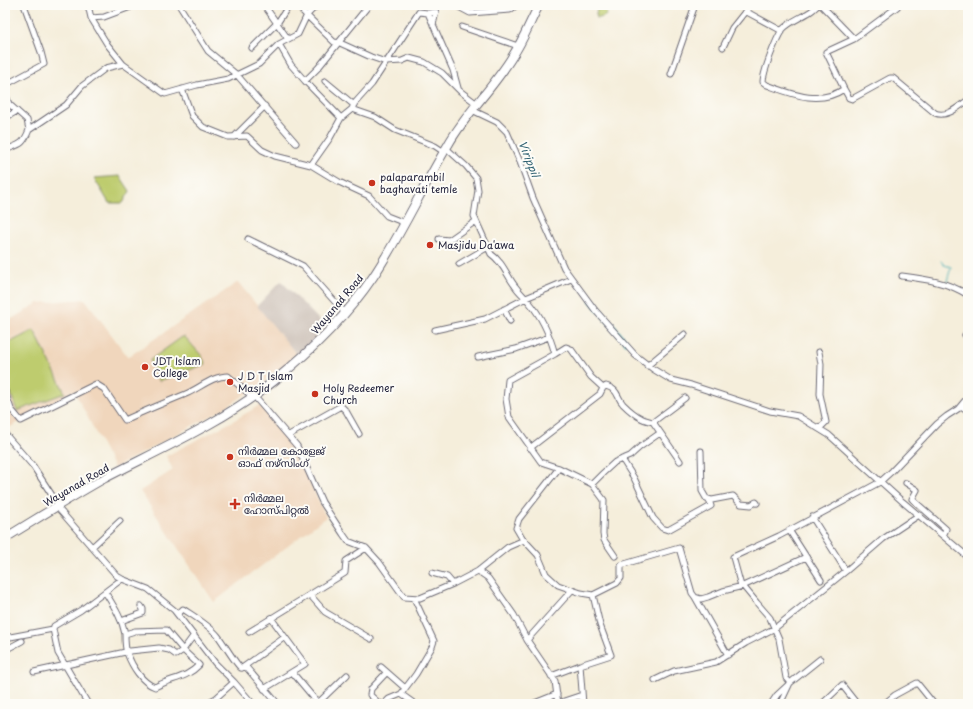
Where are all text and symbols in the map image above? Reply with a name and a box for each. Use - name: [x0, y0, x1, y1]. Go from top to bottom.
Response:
- water label: Virippil: [514, 138, 545, 181]
- place label: palaparambil baghavati temle: [380, 169, 458, 196]
- marker: palaparambil baghavati temle: [367, 178, 377, 188]
- place label: Masjidu Da'awa: [438, 237, 515, 252]
- marker: Masjidu Da'awa: [425, 240, 435, 250]
- street label: Wayanad Road: [307, 270, 367, 338]
- place label: JDT Islam College: [153, 353, 201, 380]
- marker: JDT Islam College: [140, 362, 150, 372]
- place label: J D T Islam Masjid: [238, 368, 293, 395]
- marker: J D T Islam Masjid: [225, 377, 235, 387]
- place label: Holy Redeemer Church: [323, 380, 394, 407]
- marker: Holy Redeemer Church: [310, 389, 320, 399]
- place label: നിർമ്മല കോളേജ് ഓഫ് നഴ്സിംഗ്: [238, 443, 326, 470]
- marker: നിർമ്മല കോളേജ് ഓഫ് നഴ്സിംഗ്: [225, 452, 235, 462]
- street label: Wayanad Road: [40, 459, 112, 510]
- place label: നിർമ്മല ഹോസ്പിറ്റൽ: [244, 490, 309, 518]
- marker: നിർമ്മല ഹോസ്പിറ്റൽ: [229, 498, 241, 510]

